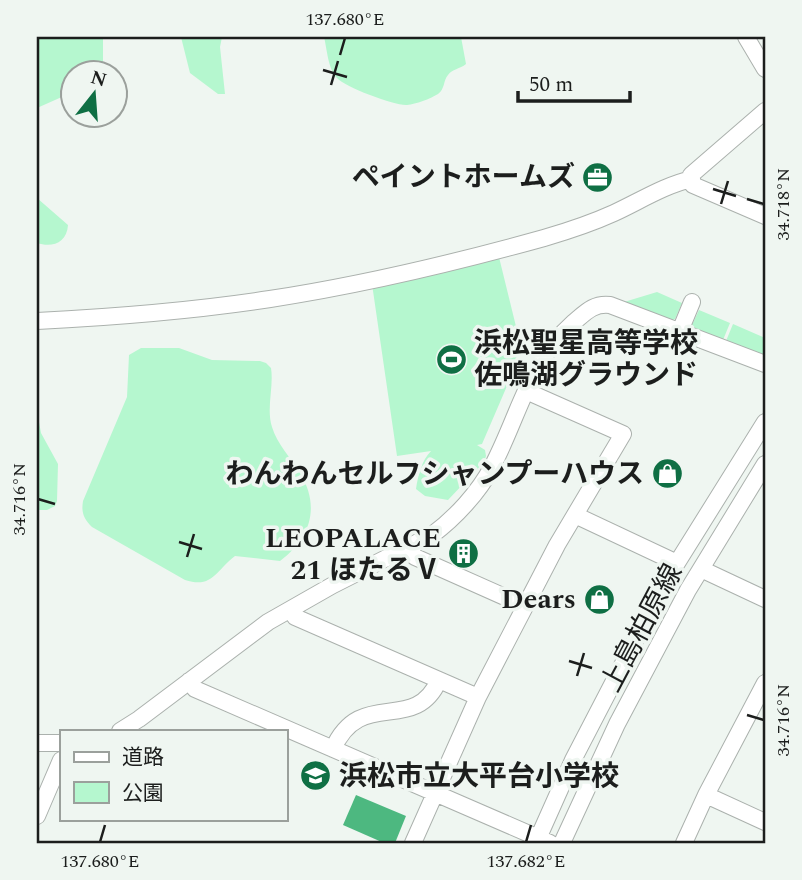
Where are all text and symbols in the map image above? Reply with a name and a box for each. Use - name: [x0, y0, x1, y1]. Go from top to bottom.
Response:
- text: 137.680°E: [305, 6, 385, 33]
- north arrow: [60, 60, 130, 130]
- scale bar: [518, 60, 630, 104]
- text: N: [87, 63, 110, 95]
- text: 50 m: [529, 69, 573, 101]
- place label: ペイントホームズ: [352, 156, 575, 199]
- office icon: ペイントホームズ: [581, 160, 615, 194]
- text: 34.718°N: [770, 168, 797, 240]
- place label: 浜松聖星高等学校 佐鳴湖グラウンド: [474, 322, 698, 397]
- sports icon: 浜松聖星高等学校 佐鳴湖グラウンド: [434, 342, 468, 376]
- place label: わんわんセルフシャンプーハウス: [225, 453, 644, 496]
- shop icon: わんわんセルフシャンプーハウス: [650, 457, 684, 491]
- text: 34.716°N: [6, 463, 33, 535]
- place label: LEOPALACE 21 ほたるⅤ: [265, 517, 441, 592]
- building icon: LEOPALACE 21 ほたるⅤ: [447, 537, 481, 571]
- street label: 上島柏原線: [590, 556, 694, 700]
- place label: Dears: [501, 578, 576, 621]
- shop icon: Dears: [582, 582, 616, 616]
- text: 34.716°N: [770, 684, 797, 756]
- legend: [60, 730, 287, 820]
- text: 道路: [122, 742, 164, 774]
- place label: 浜松市立大平台小学校: [339, 755, 619, 798]
- school or university icon: 浜松市立大平台小学校: [299, 759, 333, 793]
- text: 公園: [122, 778, 164, 810]
- text: 137.680°E: [60, 848, 140, 875]
- text: 137.682°E: [486, 848, 566, 875]

